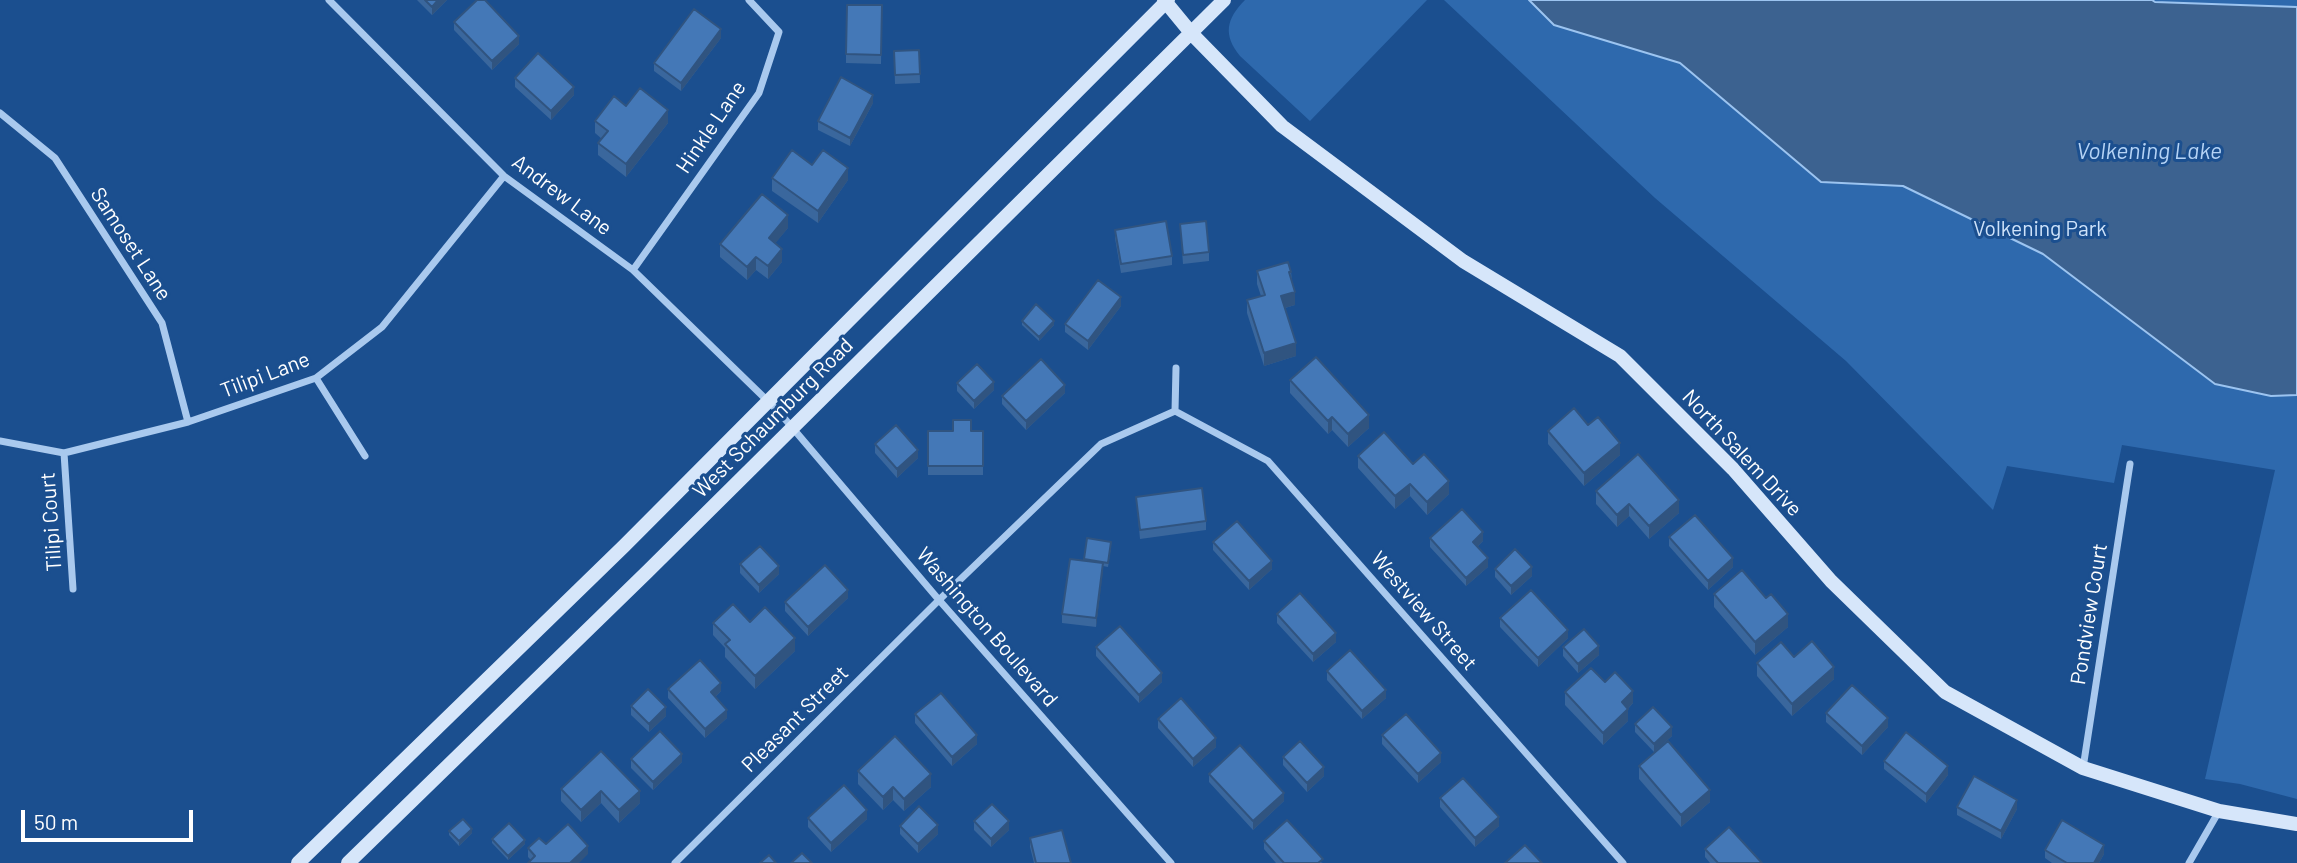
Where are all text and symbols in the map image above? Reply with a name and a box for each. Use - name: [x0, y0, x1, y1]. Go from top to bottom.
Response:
- street label: Hinkle Lane: [671, 76, 751, 178]
- water label: Volkening Lake: [2076, 137, 2222, 165]
- street label: Andrew Lane: [507, 149, 617, 241]
- street label: Samoset Lane: [85, 183, 177, 305]
- park label: Volkening Park: [1973, 216, 2107, 242]
- street label: West Schaumburg Road: [688, 333, 858, 503]
- street label: Tilipi Lane: [217, 347, 313, 403]
- street label: North Salem Drive: [1677, 384, 1807, 522]
- street label: Tilipi Court: [35, 472, 67, 572]
- street label: Washington Boulevard: [911, 542, 1063, 712]
- street label: Pondview Court: [2065, 542, 2113, 686]
- street label: Westview Street: [1366, 546, 1482, 676]
- street label: Pleasant Street: [736, 660, 854, 778]
- scale bar: [24, 796, 196, 840]
- text: 50 m: [34, 809, 78, 834]

